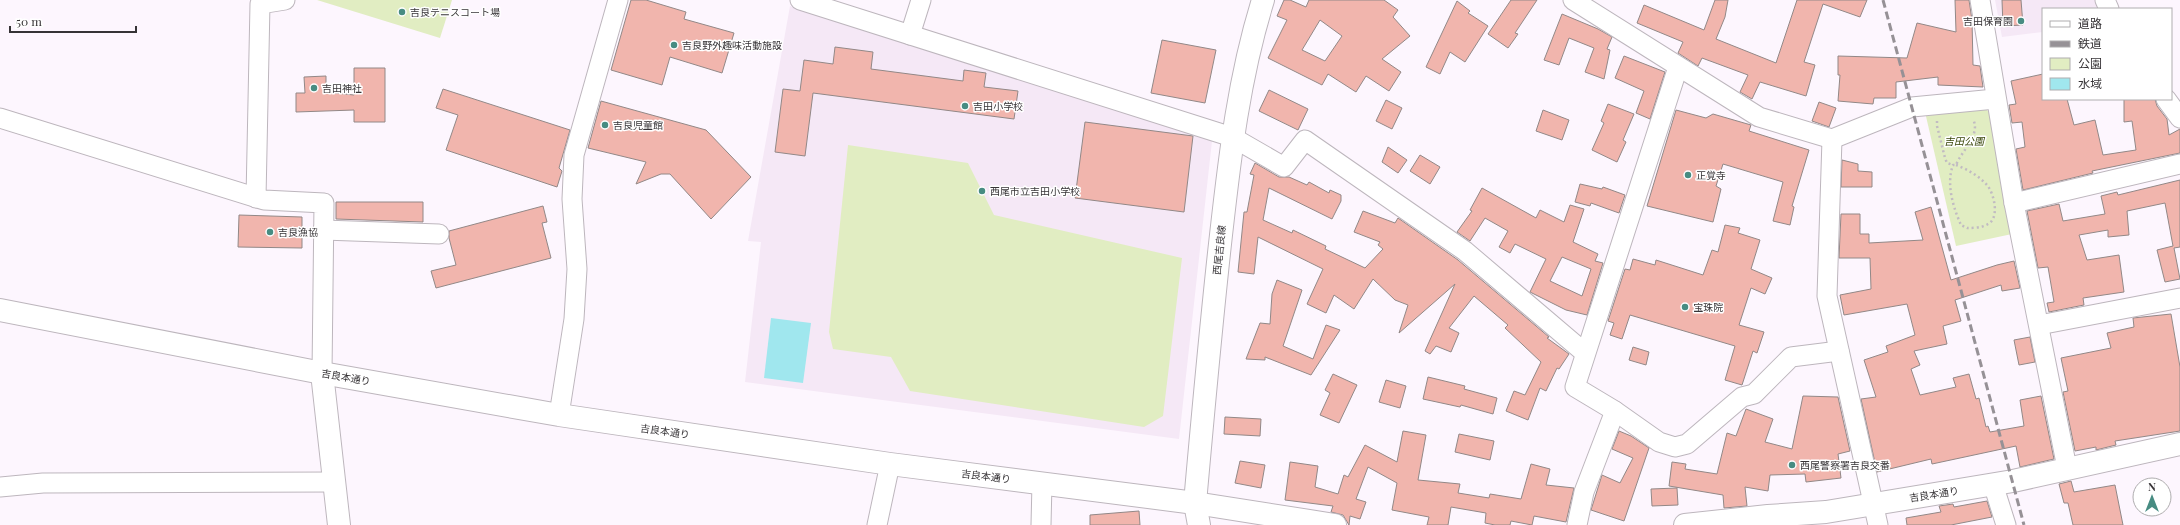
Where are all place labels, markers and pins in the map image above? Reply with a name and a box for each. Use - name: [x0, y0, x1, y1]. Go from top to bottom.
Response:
- place label: 吉良テニスコート場: [410, 5, 500, 19]
- marker: 吉良テニスコート場: [397, 7, 407, 17]
- place label: 吉田保育園: [1963, 14, 2013, 28]
- marker: 吉田保育園: [2016, 16, 2026, 26]
- place label: 吉良野外趣味活動施設: [682, 38, 782, 52]
- marker: 吉良野外趣味活動施設: [669, 40, 679, 50]
- place label: 吉田神社: [322, 81, 362, 95]
- marker: 吉田神社: [309, 83, 319, 93]
- place label: 吉田小学校: [973, 99, 1023, 113]
- marker: 吉田小学校: [960, 101, 970, 111]
- place label: 吉良児童館: [613, 118, 663, 132]
- marker: 吉良児童館: [600, 120, 610, 130]
- place label: 正覚寺: [1696, 168, 1726, 182]
- marker: 正覚寺: [1683, 170, 1693, 180]
- place label: 西尾市立吉田小学校: [990, 184, 1080, 198]
- marker: 西尾市立吉田小学校: [977, 186, 987, 196]
- place label: 吉良漁協: [278, 225, 318, 239]
- marker: 吉良漁協: [265, 227, 275, 237]
- place label: 宝珠院: [1693, 300, 1723, 314]
- marker: 宝珠院: [1680, 302, 1690, 312]
- place label: 西尾警察署吉良交番: [1800, 458, 1890, 472]
- marker: 西尾警察署吉良交番: [1787, 460, 1797, 470]

